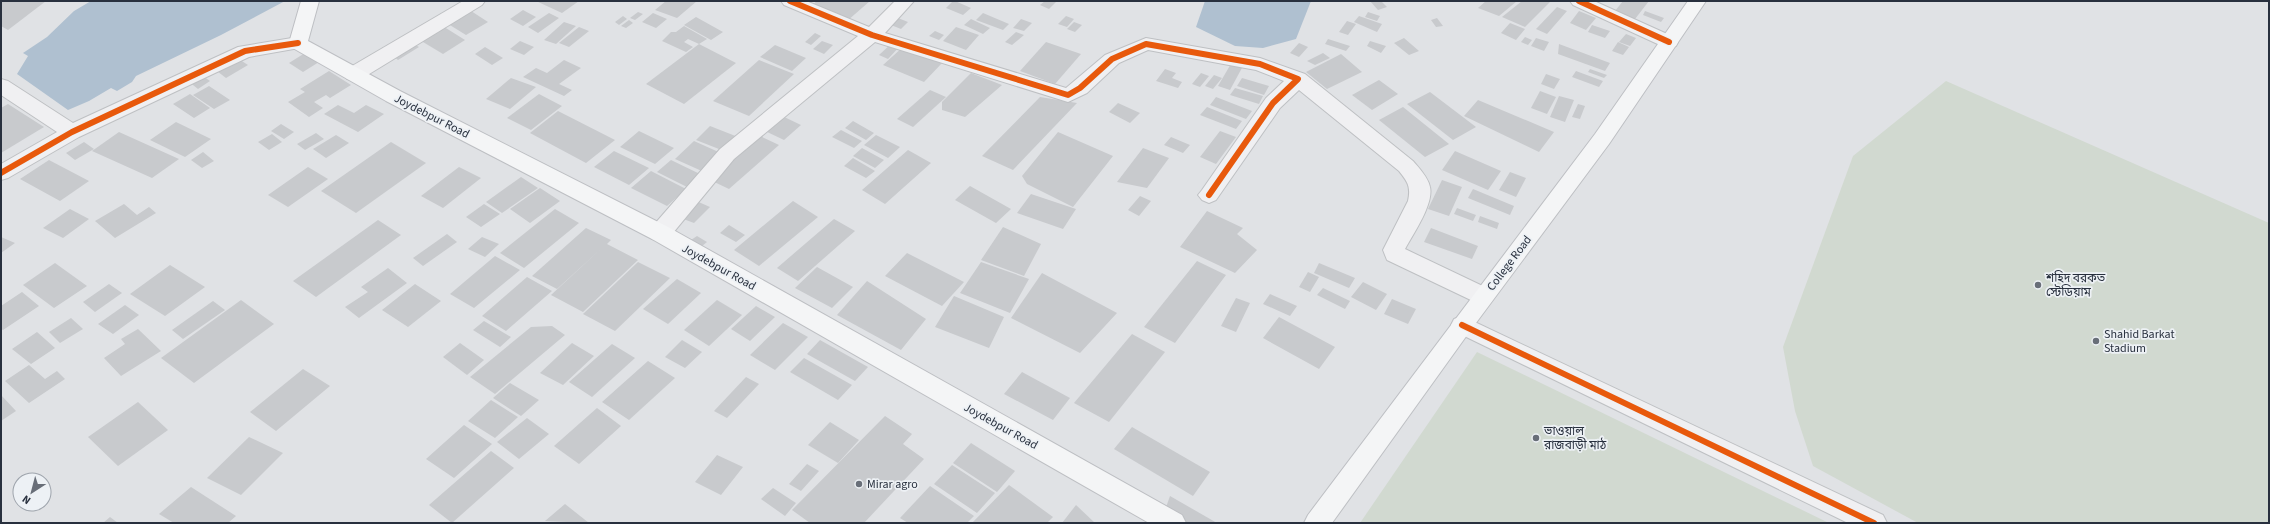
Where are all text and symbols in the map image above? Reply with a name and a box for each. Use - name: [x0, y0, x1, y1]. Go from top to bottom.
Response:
- street label: Joydebpur Road: [391, 90, 472, 143]
- street label: College Road: [1483, 232, 1536, 294]
- street label: Joydebpur Road: [679, 240, 759, 295]
- place label: শহিদ বরকত স্টেডিয়াম: [2045, 270, 2106, 301]
- marker: শহিদ বরকত স্টেডিয়াম: [2033, 280, 2043, 290]
- place label: Shahid Barkat Stadium: [2104, 326, 2175, 357]
- marker: Shahid Barkat Stadium: [2091, 336, 2101, 346]
- street label: Joydebpur Road: [961, 399, 1041, 454]
- place label: ভাওয়াল রাজবাড়ী মাঠ: [1543, 423, 1607, 454]
- marker: ভাওয়াল রাজবাড়ী মাঠ: [1531, 433, 1541, 443]
- north arrow: [12, 472, 52, 512]
- place label: Mirar agro: [867, 476, 918, 493]
- marker: Mirar agro: [854, 479, 864, 489]
- text: N: [19, 491, 34, 508]

